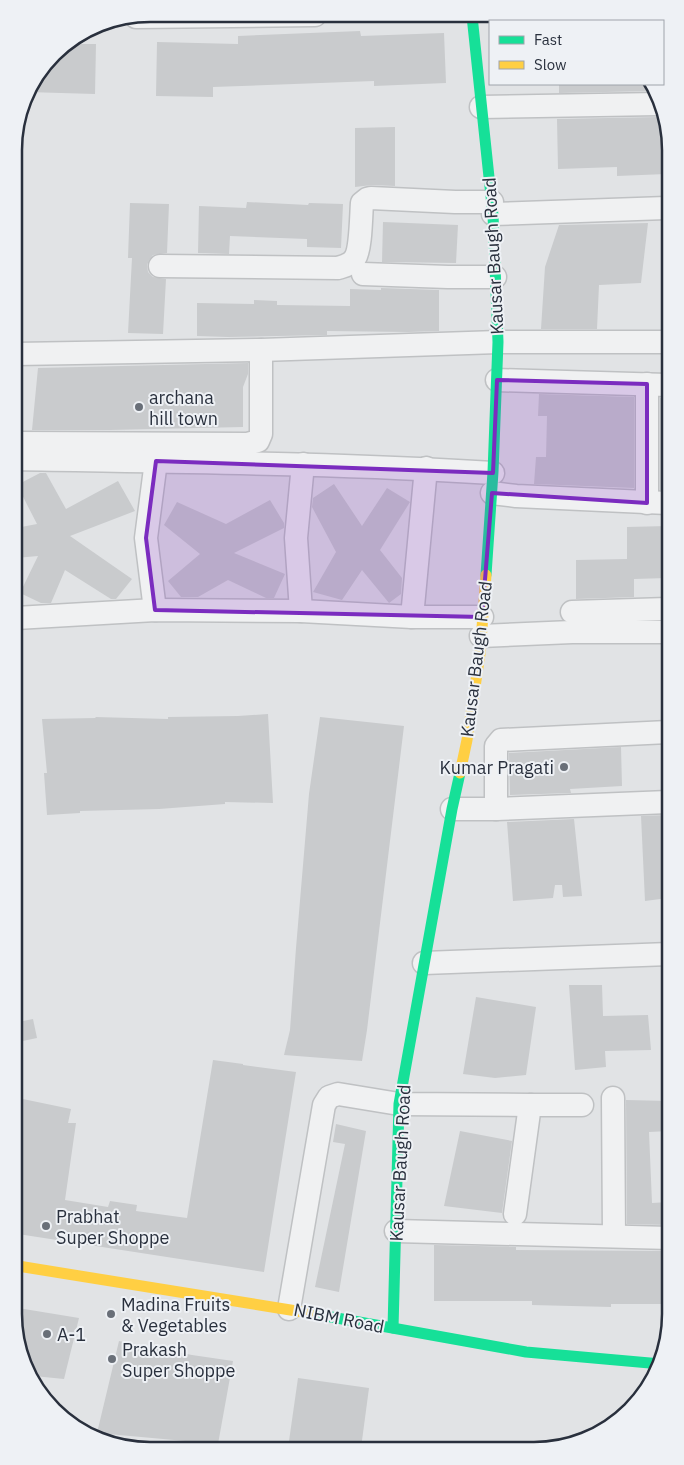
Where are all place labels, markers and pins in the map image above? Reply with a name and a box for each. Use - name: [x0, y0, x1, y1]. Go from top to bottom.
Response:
- place label: archana hill town: [149, 386, 218, 430]
- marker: archana hill town: [133, 401, 145, 413]
- place label: Kumar Pragati: [440, 756, 554, 779]
- marker: Kumar Pragati: [558, 761, 570, 773]
- place label: Prabhat Super Shoppe: [56, 1205, 169, 1249]
- marker: Prabhat Super Shoppe: [40, 1220, 52, 1232]
- place label: Madina Fruits & Vegetables: [121, 1293, 230, 1337]
- marker: Madina Fruits & Vegetables: [105, 1308, 117, 1320]
- place label: A-1: [57, 1323, 86, 1346]
- marker: A-1: [41, 1328, 53, 1340]
- place label: Prakash Super Shoppe: [122, 1338, 235, 1382]
- marker: Prakash Super Shoppe: [106, 1353, 118, 1365]

